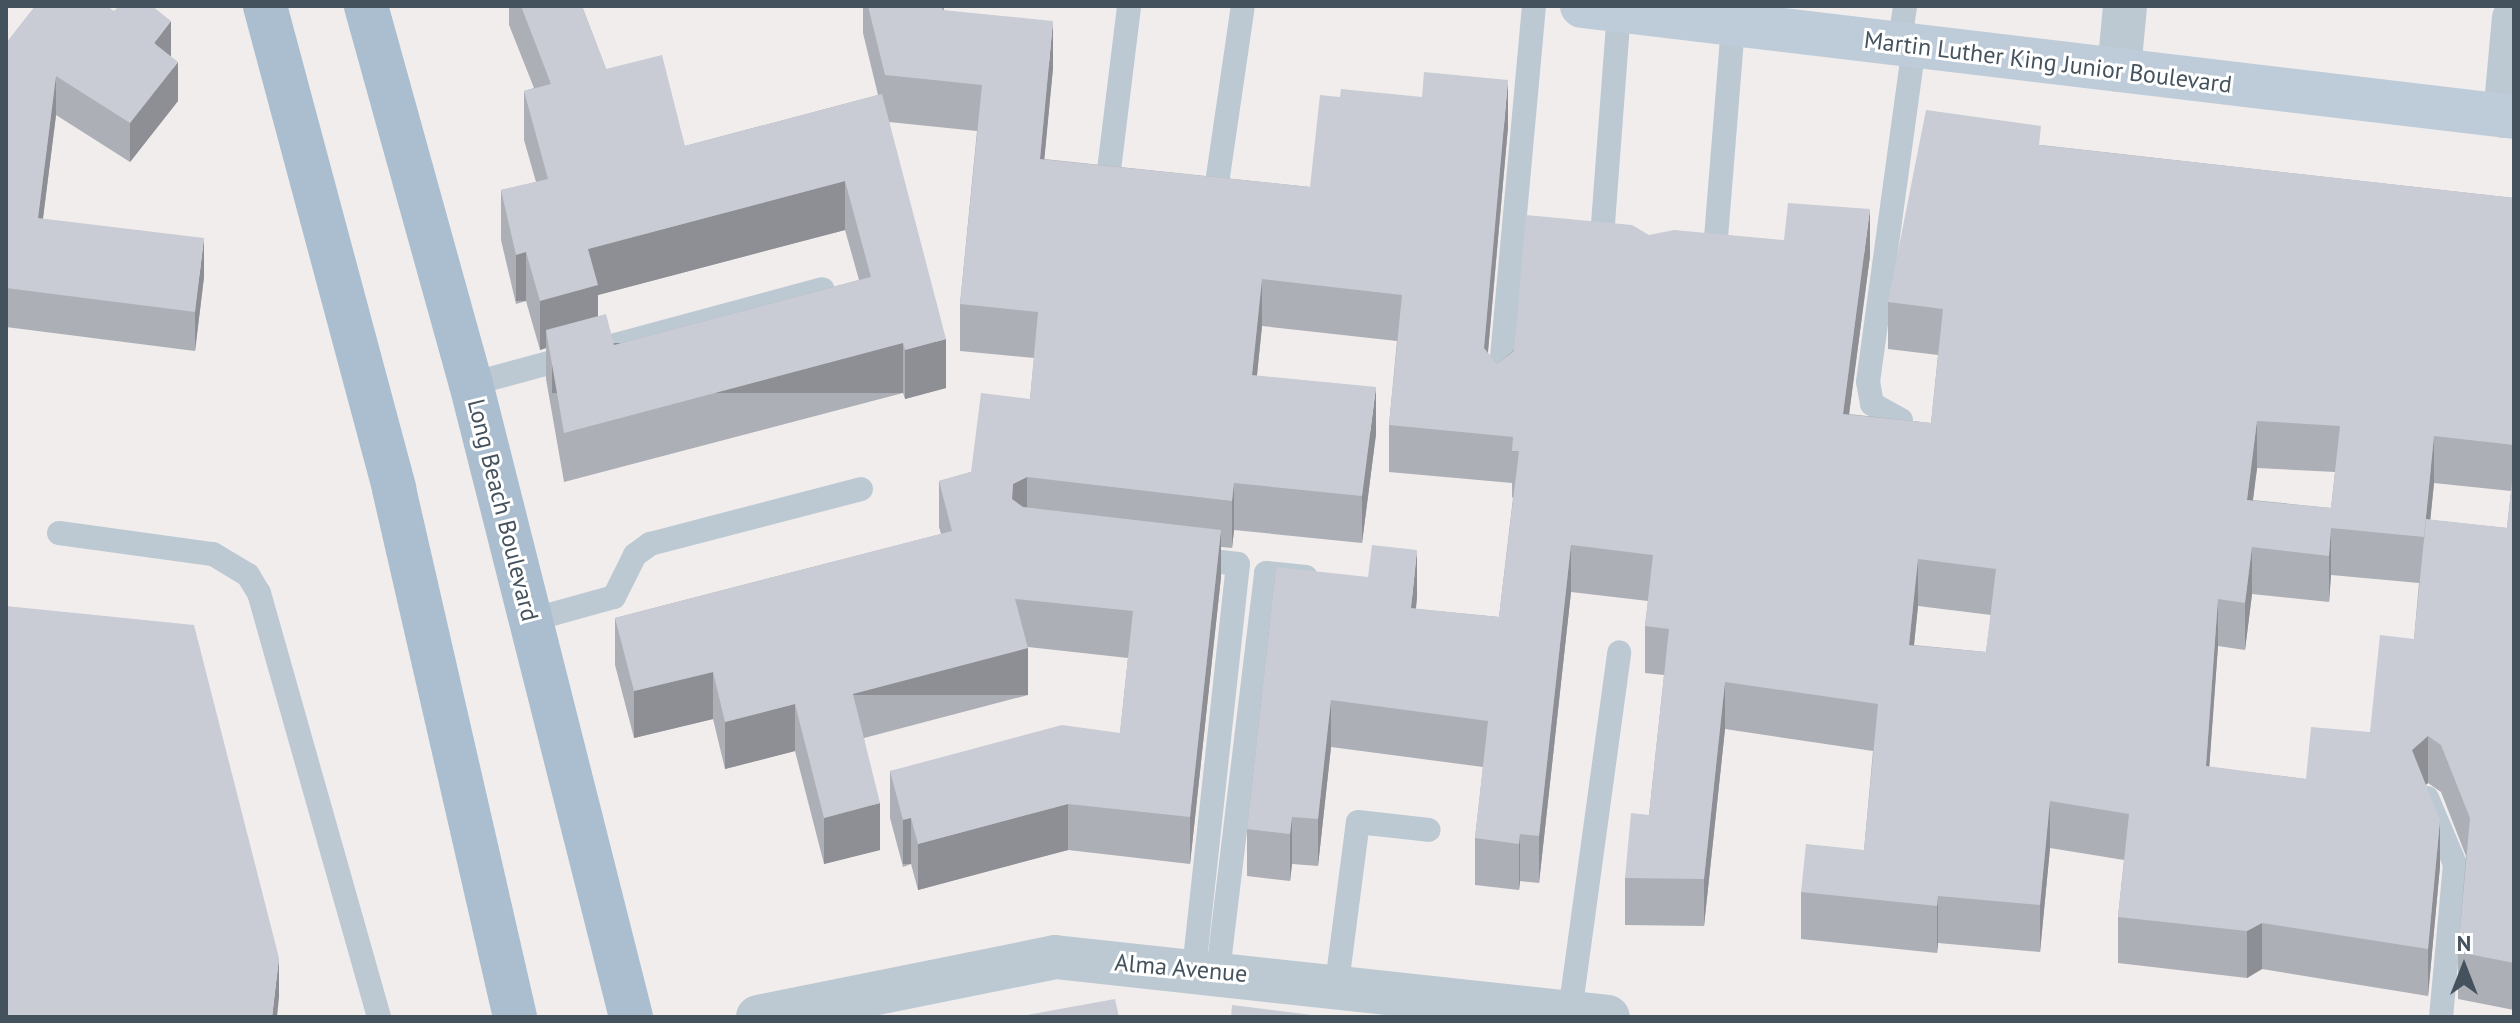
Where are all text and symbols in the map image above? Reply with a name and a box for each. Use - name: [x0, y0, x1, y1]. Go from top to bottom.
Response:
- street label: Martin Luther King Junior Boulevard: [1863, 25, 2233, 99]
- street label: Long Beach Boulevard: [461, 396, 545, 624]
- north arrow: [2424, 927, 2504, 1007]
- text: N: [2457, 929, 2471, 957]
- street label: Alma Avenue: [1113, 948, 1249, 988]

